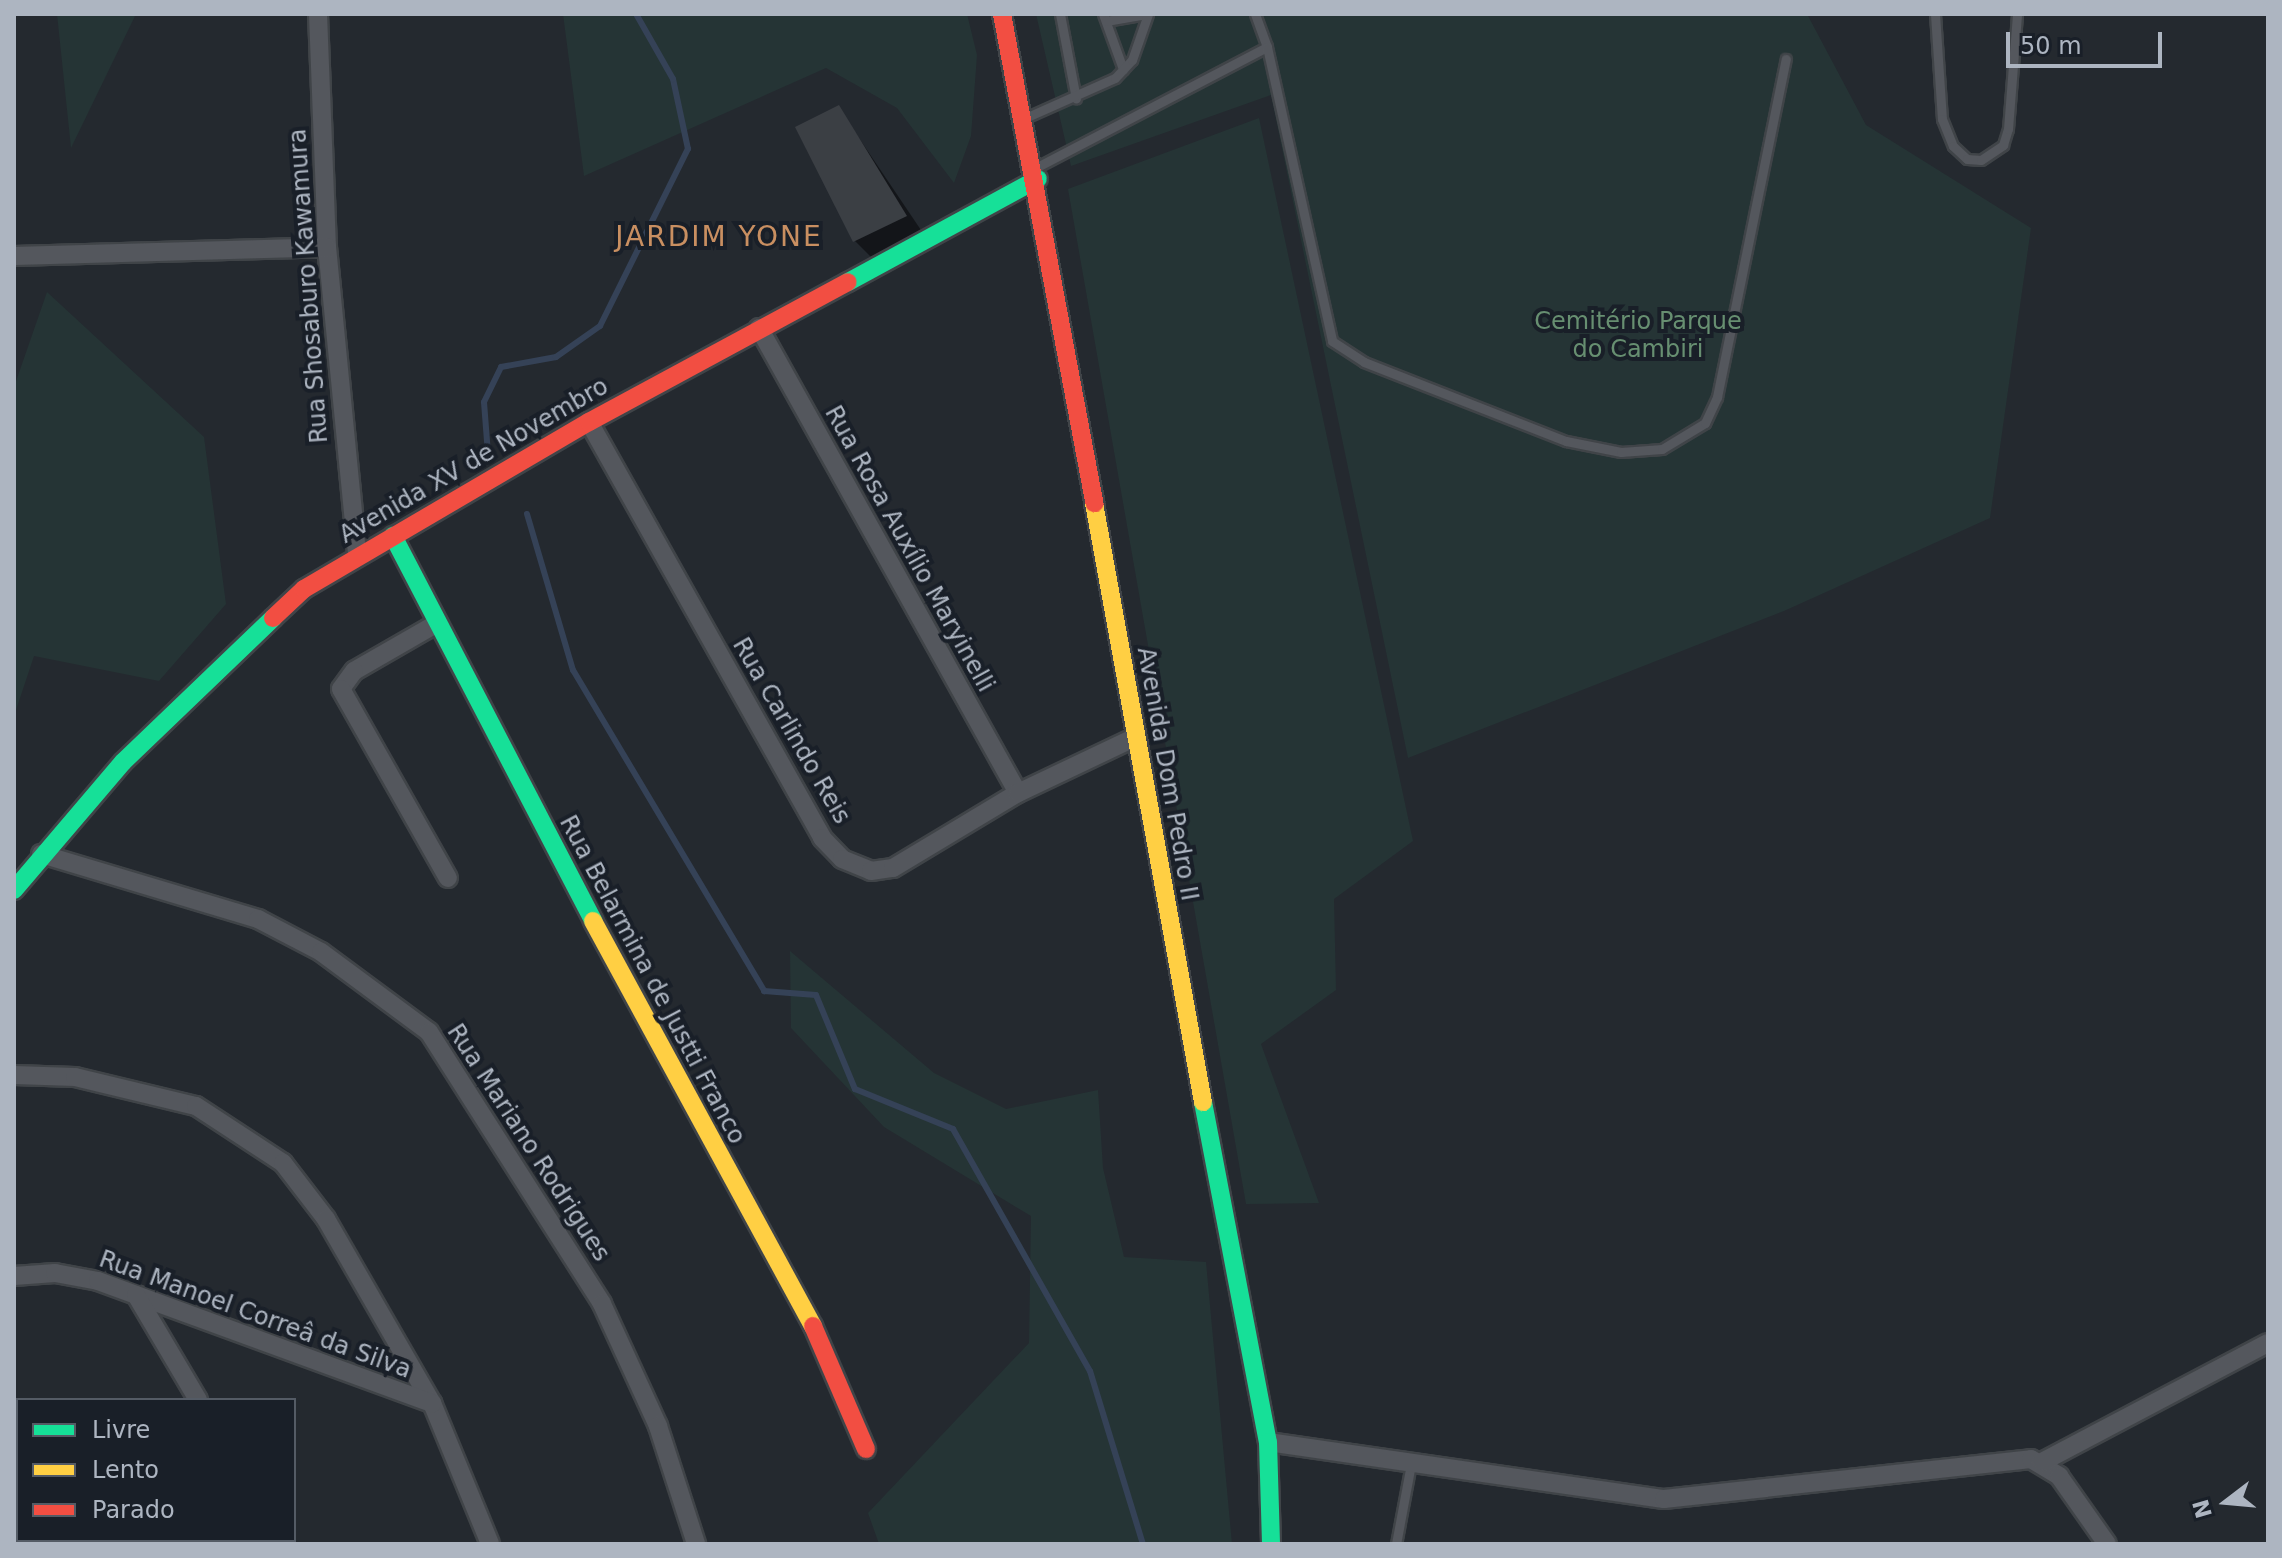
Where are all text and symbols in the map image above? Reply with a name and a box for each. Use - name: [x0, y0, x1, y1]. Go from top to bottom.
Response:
- scale bar: [2010, 16, 2166, 66]
- text: 50 m: [2020, 32, 2082, 60]
- street label: Rua Shosaburo Kawamura: [284, 128, 334, 444]
- district label: JARDIM YONE: [615, 220, 823, 254]
- park label: Cemitério Parque do Cambiri: [1534, 308, 1742, 364]
- street label: Avenida XV de Novembro: [334, 372, 614, 550]
- street label: Rua Rosa Auxílio Maryinelli: [818, 401, 1000, 697]
- street label: Rua Carlindo Reis: [726, 633, 856, 829]
- street label: Avenida Dom Pedro II: [1131, 645, 1203, 903]
- street label: Rua Belarmina de Justti Franco: [553, 811, 751, 1149]
- street label: Rua Mariano Rodrigues: [440, 1019, 616, 1267]
- street label: Rua Manoel Correâ da Silva: [95, 1245, 415, 1385]
- legend: [16, 1398, 296, 1542]
- text: Livre: [92, 1416, 150, 1444]
- text: Lento: [92, 1456, 159, 1484]
- north arrow: [2186, 1462, 2266, 1542]
- text: Parado: [92, 1496, 175, 1524]
- text: N: [2188, 1496, 2217, 1521]

